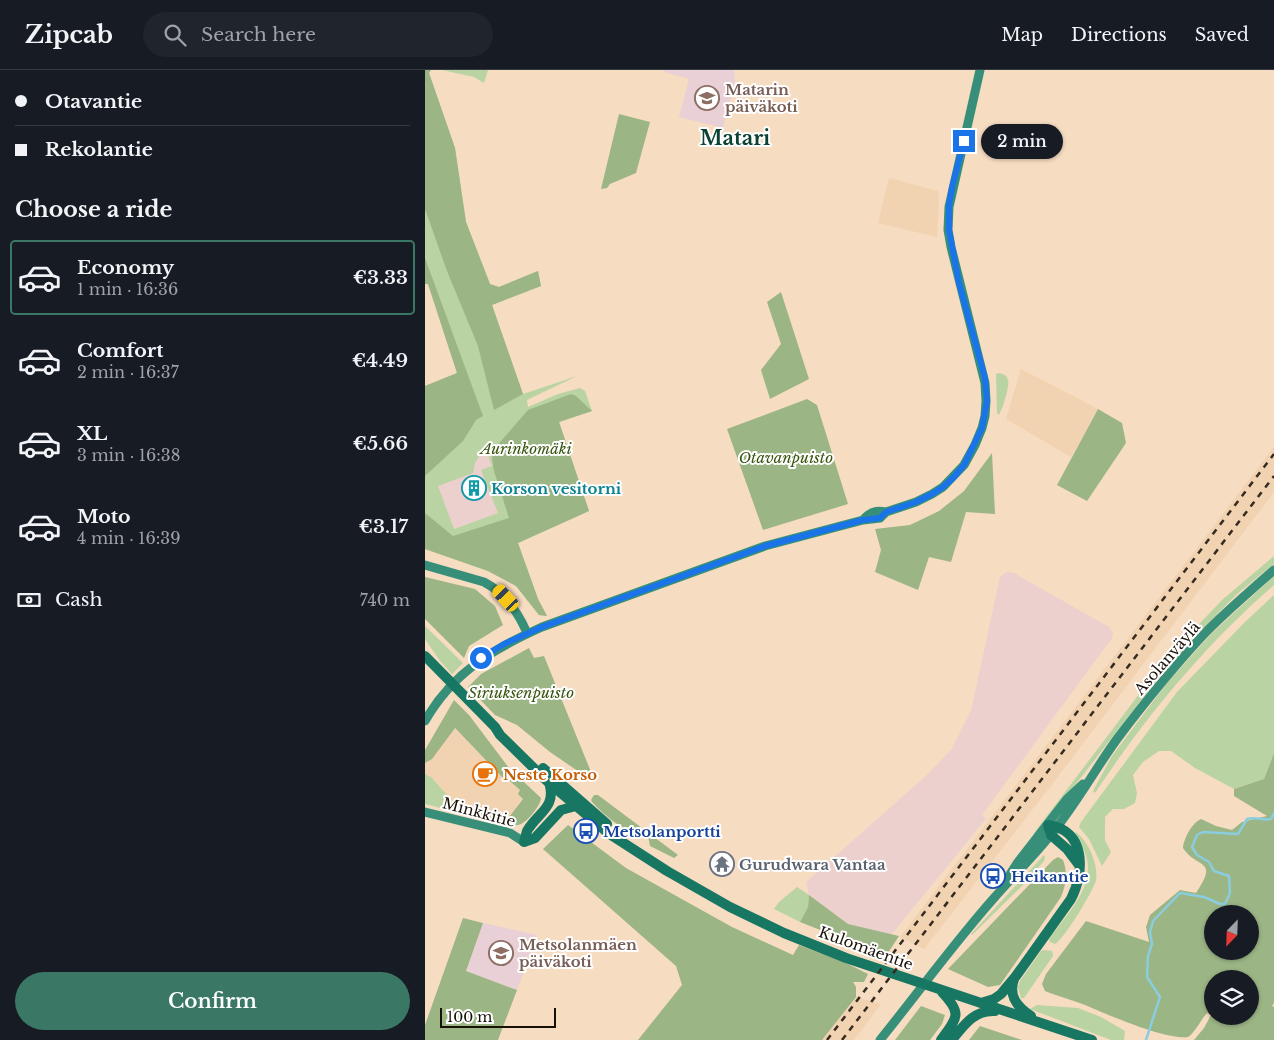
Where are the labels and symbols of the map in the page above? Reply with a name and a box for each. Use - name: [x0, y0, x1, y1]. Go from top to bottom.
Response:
- place label: Matarin päiväkoti: [725, 80, 798, 116]
- school or university icon: Matarin päiväkoti: [694, 85, 720, 111]
- callout: 2 min: [981, 124, 1064, 158]
- district label: Matari: [700, 126, 770, 150]
- route end: [953, 130, 975, 152]
- park label: Aurinkomäki: [478, 439, 572, 458]
- park label: Otavanpuisto: [739, 448, 833, 467]
- building icon: Korson vesitorni: [461, 475, 487, 501]
- place label: Korson vesitorni: [491, 479, 622, 498]
- car: [490, 582, 521, 614]
- street label: Asolanväylä: [1129, 617, 1204, 699]
- route start: [470, 647, 492, 669]
- park label: Siriuksenpuisto: [468, 683, 574, 702]
- cafe icon: Neste Korso: [472, 761, 498, 787]
- place label: Neste Korso: [503, 765, 597, 784]
- street label: Minkkitie: [440, 793, 518, 831]
- bus stop icon: Metsolanportti: [573, 818, 599, 844]
- place label: Metsolanportti: [603, 822, 721, 841]
- temple icon: Gurudwara Vantaa: [709, 851, 735, 877]
- place label: Gurudwara Vantaa: [739, 855, 886, 874]
- bus stop icon: Heikantie: [980, 863, 1006, 889]
- place label: Heikantie: [1011, 867, 1089, 886]
- north arrow: [1204, 905, 1259, 960]
- street label: Kulomäentie: [816, 922, 916, 974]
- place label: Metsolanmäen päiväkoti: [519, 935, 637, 971]
- school or university icon: Metsolanmäen päiväkoti: [488, 940, 514, 966]
- scale bar: [440, 1005, 556, 1028]

